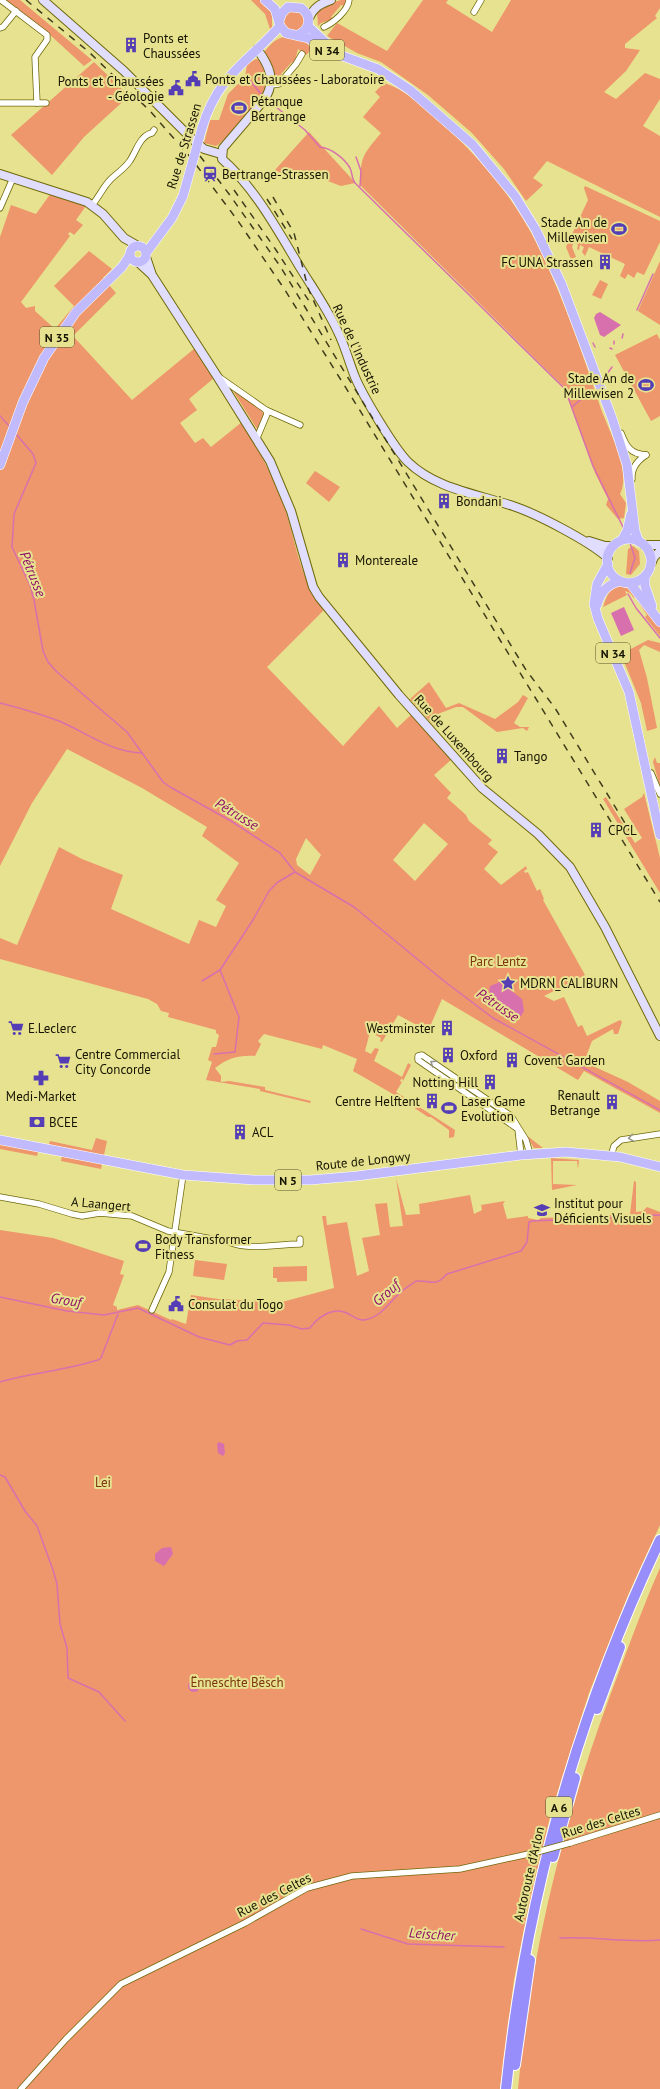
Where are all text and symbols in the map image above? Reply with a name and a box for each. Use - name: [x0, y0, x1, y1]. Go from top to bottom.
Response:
- place label: Ponts et Chaussées: [143, 30, 200, 62]
- building icon: Ponts et Chaussées: [122, 36, 140, 54]
- road number: N 34: [310, 40, 344, 60]
- public building icon: Ponts et Chaussées - Laboratoire: [184, 70, 202, 88]
- place label: Ponts et Chaussées - Laboratoire: [205, 71, 384, 88]
- place label: Ponts et Chaussées - Géologie: [58, 73, 164, 105]
- public building icon: Ponts et Chaussées - Géologie: [167, 79, 185, 97]
- place label: Pétanque Bertrange: [251, 93, 306, 125]
- sports icon: Pétanque Bertrange: [230, 99, 248, 117]
- street label: Rue de Strassen: [163, 101, 205, 191]
- station icon: Bertrange-Strassen: [201, 165, 219, 183]
- place label: Bertrange-Strassen: [222, 166, 329, 183]
- place label: Stade An de Millewisen: [541, 214, 607, 246]
- sports icon: Stade An de Millewisen: [610, 220, 628, 238]
- building icon: FC UNA Strassen: [596, 253, 614, 271]
- place label: FC UNA Strassen: [501, 254, 593, 271]
- street label: Rue de l'Industrie: [329, 301, 385, 397]
- road number: N 35: [40, 327, 74, 347]
- place label: Stade An de Millewisen 2: [563, 370, 634, 402]
- sports icon: Stade An de Millewisen 2: [637, 376, 655, 394]
- building icon: Bondani: [435, 492, 453, 510]
- place label: Bondani: [456, 493, 502, 510]
- water label: Pétrusse: [16, 549, 50, 600]
- building icon: Montereale: [334, 551, 352, 569]
- place label: Montereale: [355, 552, 418, 569]
- road number: N 34: [596, 643, 630, 663]
- street label: Rue de Luxembourg: [410, 691, 498, 785]
- building icon: Tango: [493, 747, 511, 765]
- place label: Tango: [514, 748, 547, 765]
- water label: Pétrusse: [212, 794, 263, 834]
- building icon: CPCL: [587, 821, 605, 839]
- place label: CPCL: [608, 822, 637, 839]
- park label: Parc Lentz: [470, 953, 526, 970]
- place icon: MDRN_CALIBURN: [499, 974, 517, 992]
- place label: MDRN_CALIBURN: [520, 975, 618, 992]
- water label: Pétrusse: [473, 984, 523, 1026]
- supermarket icon: E.Leclerc: [7, 1019, 25, 1037]
- building icon: Westminster: [438, 1019, 456, 1037]
- place label: E.Leclerc: [28, 1020, 77, 1037]
- place label: Westminster: [366, 1020, 436, 1037]
- place label: Centre Commercial City Concorde: [75, 1046, 180, 1078]
- building icon: Oxford: [439, 1046, 457, 1064]
- place label: Oxford: [460, 1047, 498, 1064]
- building icon: Covent Garden: [503, 1051, 521, 1069]
- supermarket icon: Centre Commercial City Concorde: [54, 1052, 72, 1070]
- place label: Covent Garden: [524, 1052, 605, 1069]
- one-way arrow: [430, 1060, 437, 1068]
- pharmacy icon: Medi-Market: [32, 1069, 50, 1087]
- building icon: Notting Hill: [481, 1073, 499, 1091]
- place label: Notting Hill: [413, 1074, 478, 1091]
- place label: Renault Betrange: [550, 1087, 601, 1119]
- place label: Medi-Market: [6, 1088, 77, 1105]
- building icon: Centre Helftent: [423, 1092, 441, 1110]
- place label: Centre Helftent: [335, 1093, 421, 1110]
- place label: Laser Game Evolution: [461, 1093, 525, 1125]
- building icon: Renault Betrange: [603, 1093, 621, 1111]
- sports icon: Laser Game Evolution: [440, 1099, 458, 1117]
- bank icon: BCEE: [28, 1113, 46, 1131]
- place label: BCEE: [49, 1114, 78, 1131]
- building icon: ACL: [231, 1123, 249, 1141]
- place label: ACL: [252, 1124, 274, 1141]
- one-way arrow: [627, 1133, 634, 1142]
- street label: Route de Longwy: [315, 1148, 411, 1174]
- road number: N 5: [275, 1170, 301, 1190]
- street label: A Laangert: [70, 1193, 132, 1215]
- place label: Institut pour Déficients Visuels: [554, 1195, 651, 1227]
- school or university icon: Institut pour Déficients Visuels: [533, 1201, 551, 1219]
- place label: Body Transformer Fitness: [155, 1231, 252, 1263]
- sports icon: Body Transformer Fitness: [134, 1237, 152, 1255]
- water label: Grouf: [368, 1274, 406, 1310]
- water label: Grouf: [49, 1289, 86, 1312]
- public building icon: Consulat du Togo: [167, 1295, 185, 1313]
- place label: Consulat du Togo: [188, 1296, 283, 1313]
- park label: Lei: [95, 1474, 111, 1491]
- park label: Ënneschte Bësch: [190, 1674, 284, 1691]
- road number: A 6: [546, 1797, 572, 1817]
- street label: Rue des Celtes: [560, 1802, 642, 1842]
- street label: Autoroute d'Arlon: [510, 1825, 548, 1923]
- street label: Rue des Celtes: [234, 1869, 314, 1921]
- water label: Leischer: [408, 1923, 457, 1945]

